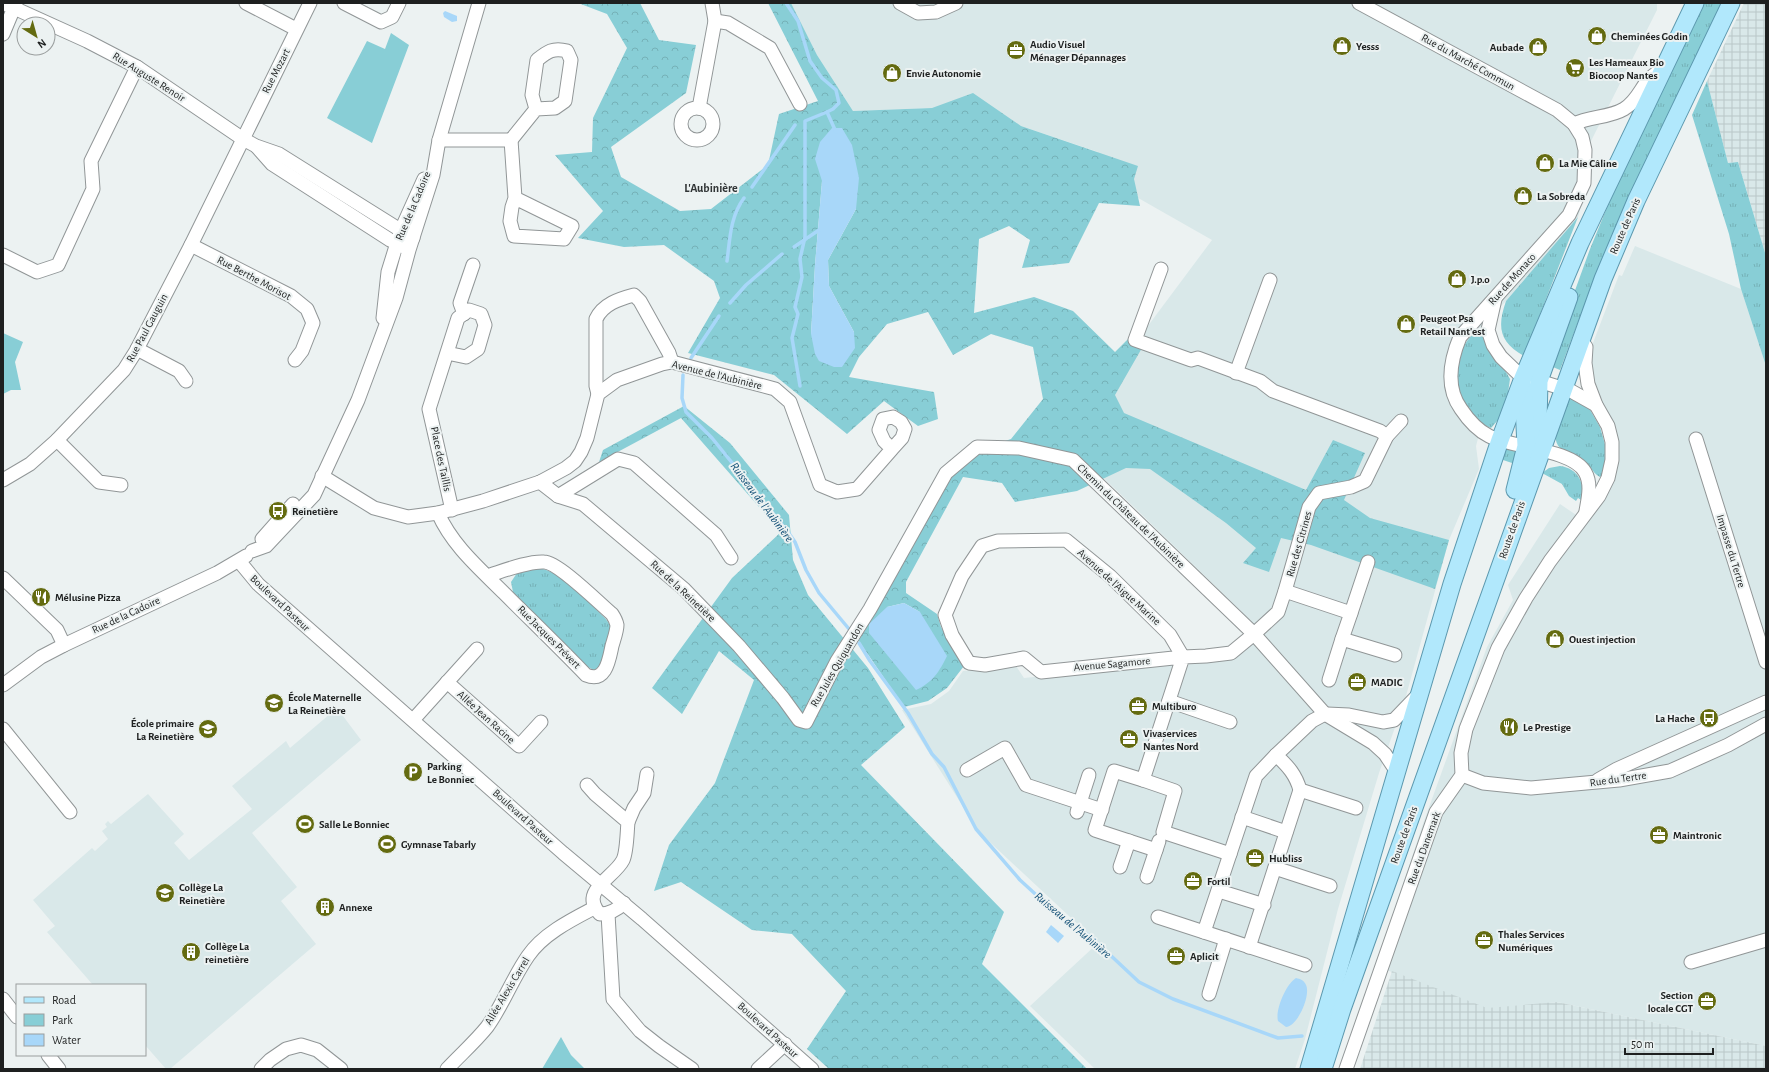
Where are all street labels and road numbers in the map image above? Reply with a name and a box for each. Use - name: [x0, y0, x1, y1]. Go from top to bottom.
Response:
- street label: Rue du Marché Commun: [1419, 32, 1517, 92]
- street label: Rue Mozart: [260, 46, 292, 95]
- street label: Rue Auguste Renoir: [111, 50, 188, 104]
- street label: Rue de la Cadoire: [394, 170, 432, 242]
- street label: Route de Paris: [1608, 196, 1642, 256]
- street label: Rue de Monaco: [1486, 251, 1538, 307]
- street label: Rue Berthe Morisot: [215, 254, 293, 302]
- street label: Rue Paul Gauguin: [124, 292, 170, 364]
- street label: Avenue de l'Aubinière: [671, 358, 763, 392]
- street label: Place des Taillis: [429, 426, 453, 492]
- street label: Chemin du Château de l'Aubinière: [1075, 462, 1187, 570]
- street label: Route de Paris: [1497, 500, 1527, 560]
- street label: Rue des Citrines: [1284, 510, 1314, 578]
- street label: Impasse du Tertre: [1715, 513, 1747, 589]
- street label: Avenue de l'Aigue Marine: [1075, 547, 1163, 627]
- street label: Rue de la Reinetière: [648, 558, 718, 624]
- street label: Boulevard Pasteur: [248, 573, 312, 634]
- street label: Rue de la Cadoire: [90, 594, 162, 636]
- street label: Rue Jacques Prévert: [515, 603, 583, 671]
- street label: Rue Jules Quiquandon: [809, 621, 865, 709]
- street label: Avenue Sagamore: [1073, 655, 1151, 673]
- street label: Allée Jean Racine: [455, 688, 517, 746]
- street label: Rue du Tertre: [1589, 770, 1647, 788]
- street label: Boulevard Pasteur: [491, 787, 556, 847]
- street label: Route de Paris: [1389, 805, 1419, 865]
- street label: Rue du Danemark: [1406, 810, 1442, 886]
- street label: Allée Alexis Carrel: [483, 955, 531, 1027]
- street label: Boulevard Pasteur: [736, 1000, 801, 1060]

